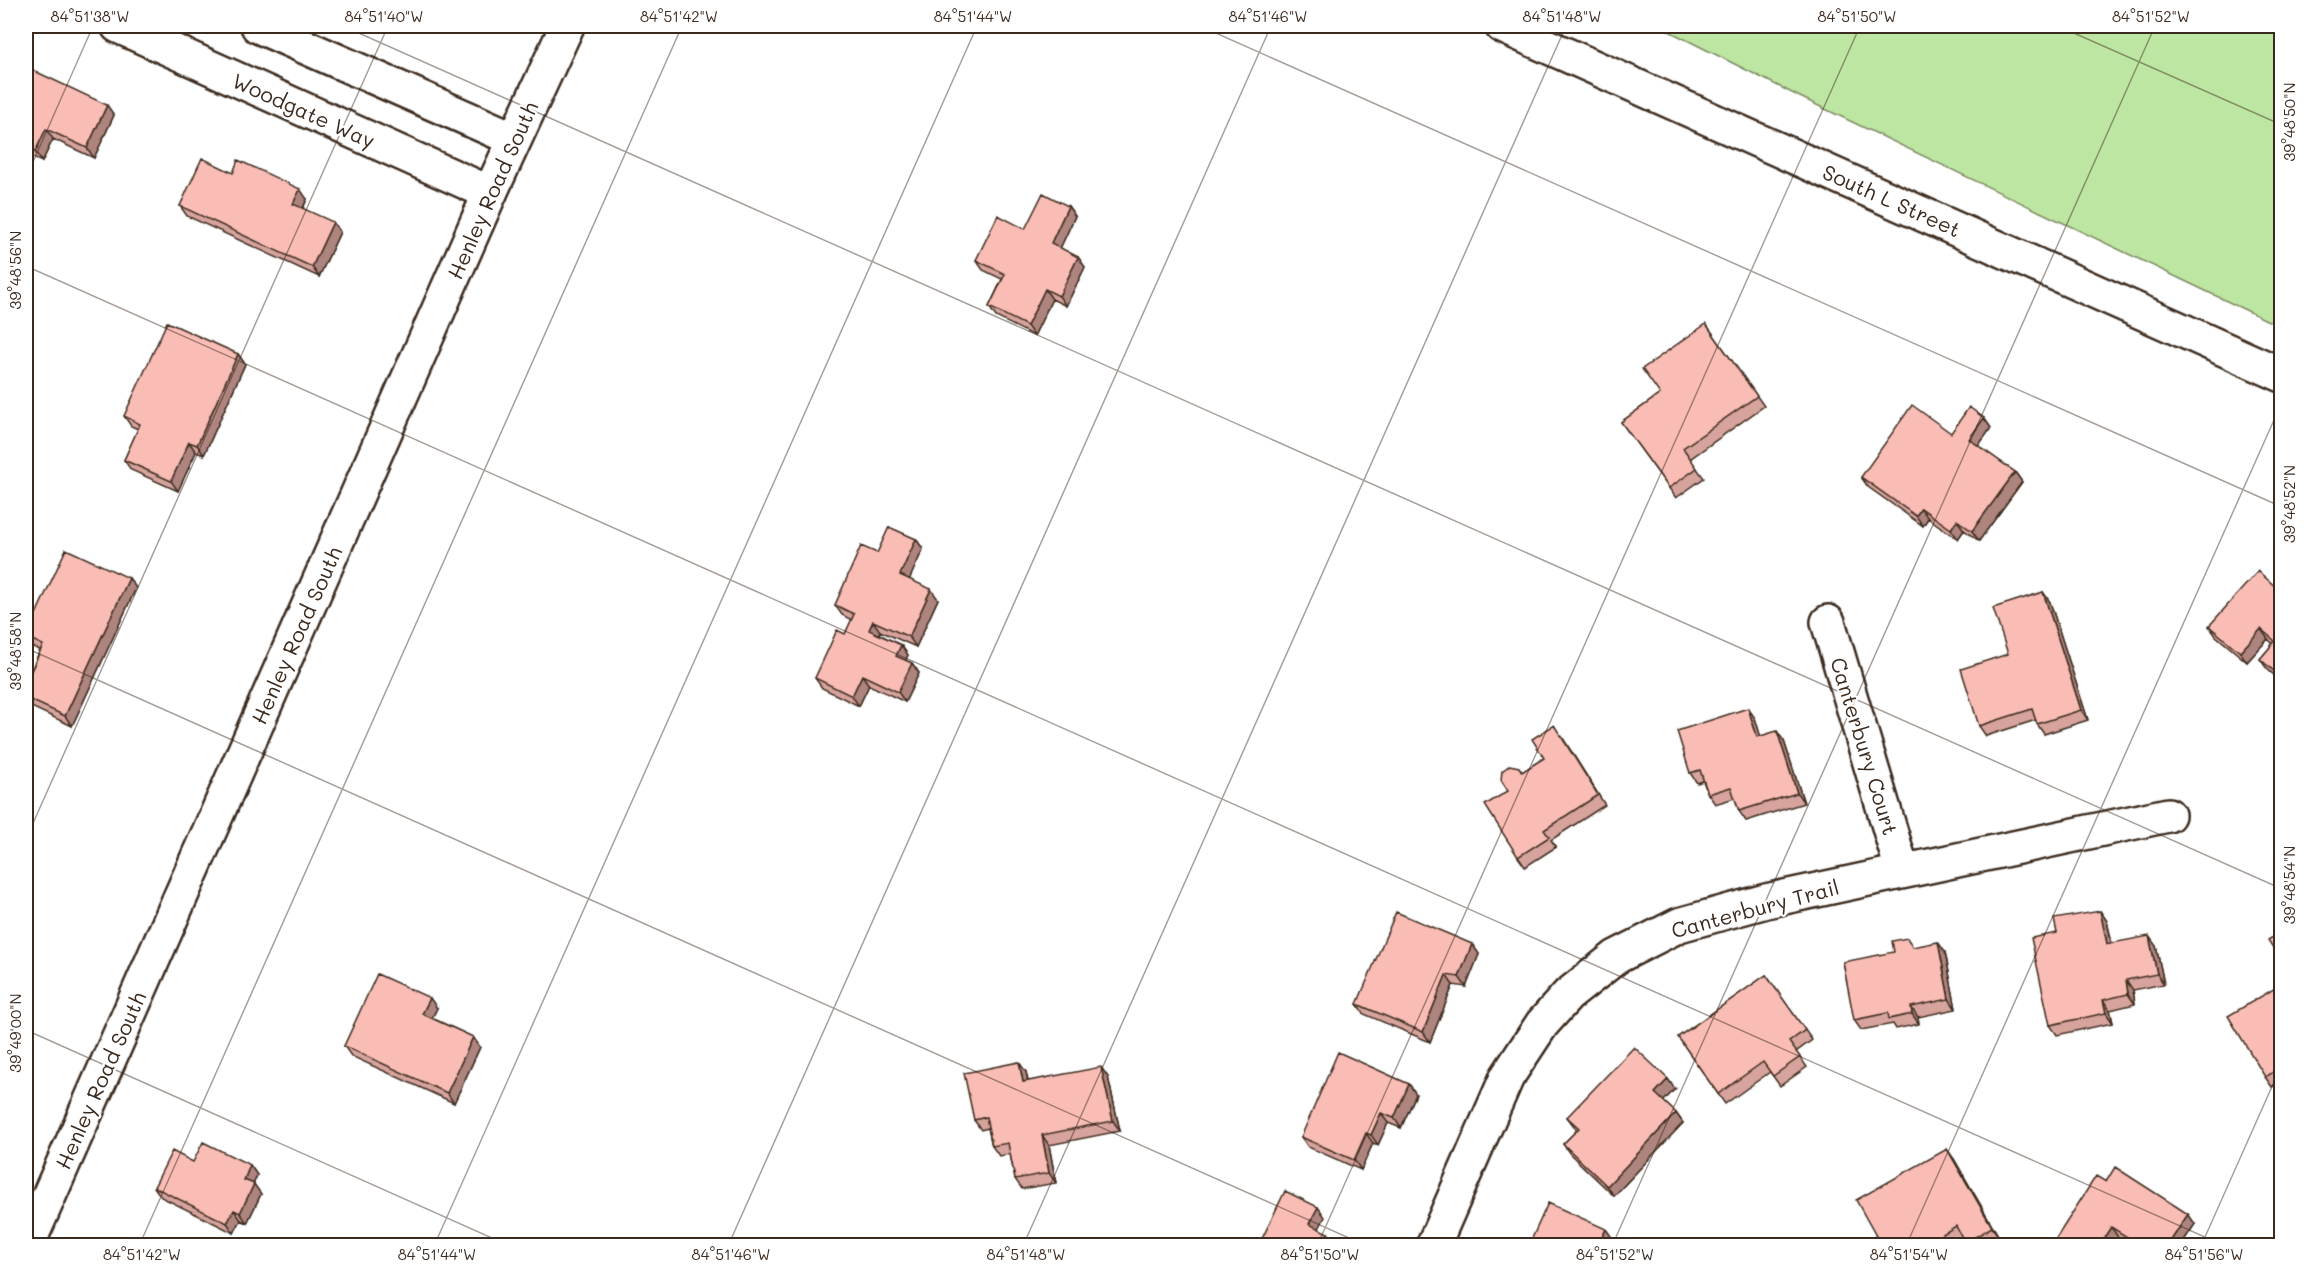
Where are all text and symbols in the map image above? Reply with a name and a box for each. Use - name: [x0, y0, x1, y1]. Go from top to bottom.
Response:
- text: 84°51'38"W: [51, 6, 129, 26]
- text: 84°51'40"W: [345, 6, 423, 26]
- text: 84°51'42"W: [640, 6, 718, 26]
- text: 84°51'44"W: [934, 6, 1012, 26]
- text: 84°51'46"W: [1229, 6, 1307, 26]
- text: 84°51'48"W: [1523, 6, 1601, 26]
- text: 84°51'50"W: [1818, 6, 1896, 26]
- text: 84°51'52"W: [2112, 6, 2190, 26]
- street label: Woodgate Way: [228, 66, 380, 154]
- text: 39°48'50"N: [2279, 83, 2299, 162]
- street label: Henley Road South: [441, 97, 543, 283]
- street label: South L Street: [1819, 158, 1965, 242]
- text: 39°48'56"N: [5, 231, 25, 309]
- text: 39°48'52"N: [2279, 465, 2299, 543]
- street label: Henley Road South: [245, 542, 347, 728]
- text: 39°48'58"N: [5, 612, 25, 690]
- street label: Canterbury Court: [1825, 654, 1905, 838]
- text: 39°48'54"N: [2279, 846, 2299, 924]
- street label: Canterbury Trail: [1668, 873, 1842, 943]
- street label: Henley Road South: [49, 987, 151, 1173]
- text: 39°49'00"N: [5, 993, 25, 1073]
- text: 84°51'42"W: [103, 1244, 181, 1264]
- text: 84°51'44"W: [398, 1244, 476, 1264]
- text: 84°51'46"W: [692, 1244, 770, 1264]
- text: 84°51'48"W: [987, 1244, 1065, 1264]
- text: 84°51'50"W: [1281, 1244, 1359, 1264]
- text: 84°51'52"W: [1576, 1244, 1654, 1264]
- text: 84°51'54"W: [1870, 1244, 1948, 1264]
- text: 84°51'56"W: [2165, 1244, 2243, 1264]

